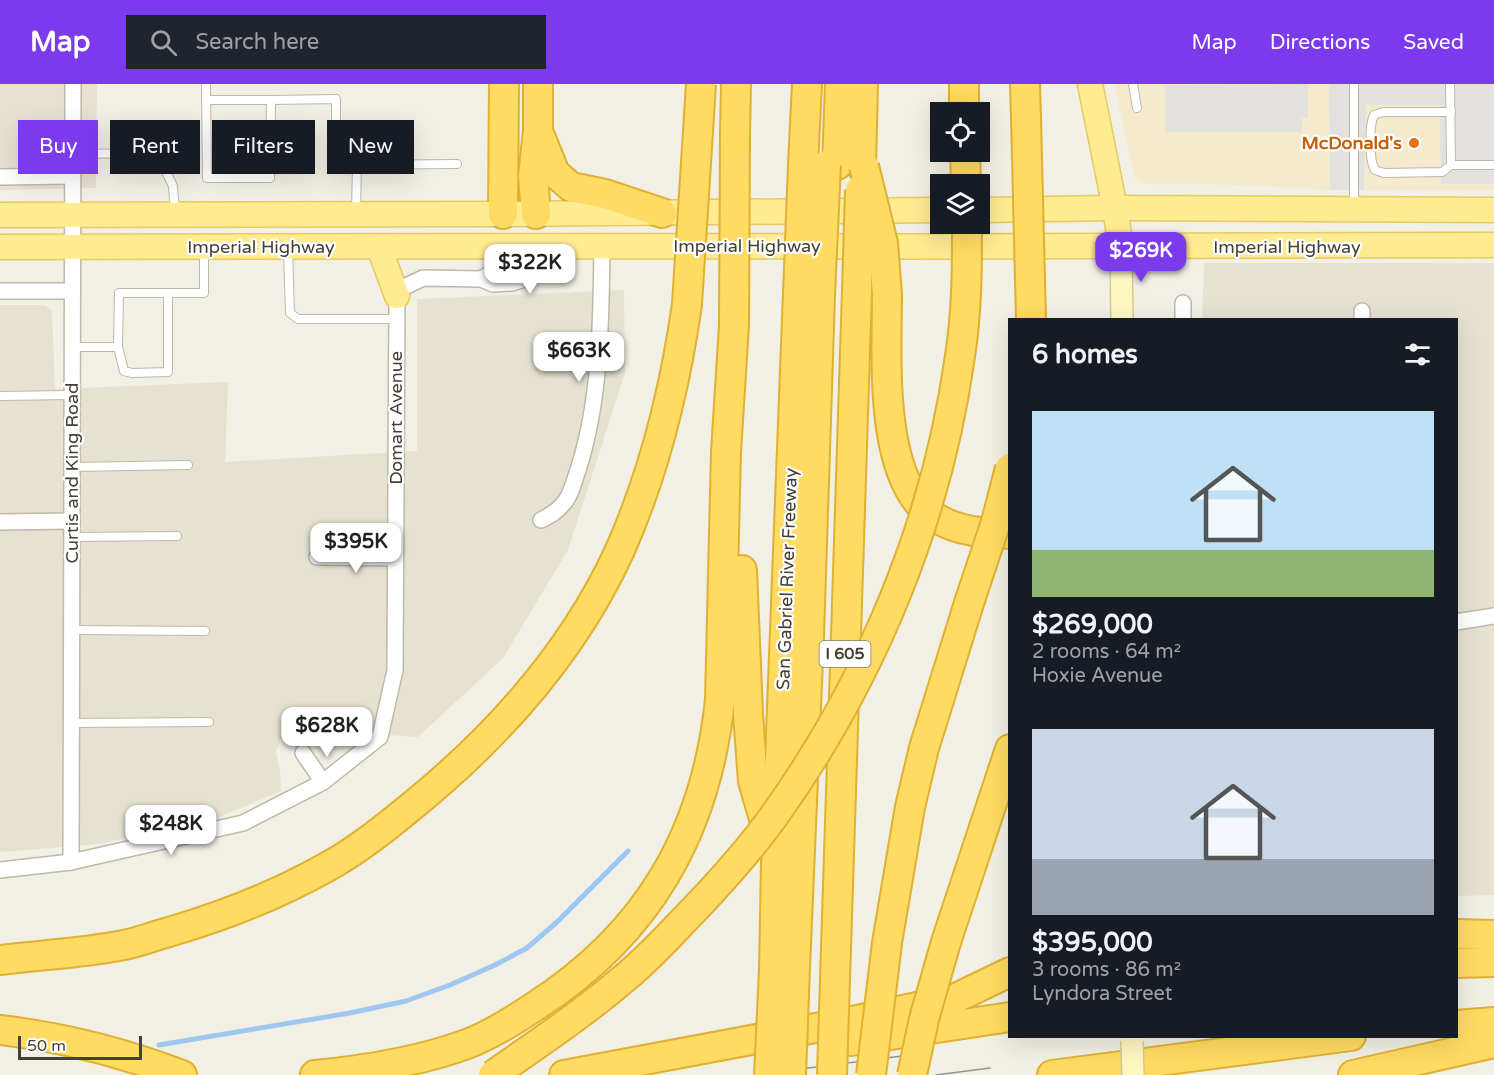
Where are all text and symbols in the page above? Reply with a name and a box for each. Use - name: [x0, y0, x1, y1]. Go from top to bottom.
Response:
- search box: [126, 15, 546, 69]
- text: Map: [30, 25, 90, 59]
- icon: search: [147, 26, 180, 59]
- text: Search here: [195, 29, 319, 55]
- text: Map: [1191, 30, 1237, 55]
- text: Directions: [1270, 30, 1370, 55]
- text: Saved: [1403, 30, 1464, 55]
- map controls: [930, 102, 990, 234]
- button: locate: [930, 102, 990, 162]
- chip: Buy: [18, 120, 98, 174]
- chip: Rent: [110, 120, 200, 174]
- chip: Filters: [212, 120, 315, 174]
- chip: New: [327, 120, 414, 174]
- place label: McDonald's: [1302, 132, 1402, 154]
- marker: McDonald's: [1407, 136, 1421, 150]
- button: layers: [930, 174, 990, 234]
- pin: $269K: [1099, 232, 1183, 283]
- street label: Imperial Highway: [673, 235, 821, 257]
- street label: Imperial Highway: [187, 236, 335, 258]
- street label: Imperial Highway: [1213, 236, 1361, 258]
- text: $269K: [1109, 239, 1173, 263]
- pin: $322K: [488, 244, 572, 295]
- text: $322K: [498, 251, 562, 275]
- pin: $663K: [537, 332, 621, 383]
- icon: filters: [1401, 338, 1434, 371]
- text: $663K: [547, 339, 611, 363]
- text: 6 homes: [1032, 339, 1138, 370]
- street label: Domart Avenue: [385, 351, 407, 485]
- street label: Curtis and King Road: [61, 383, 83, 563]
- icon: home: [1179, 450, 1287, 558]
- street label: San Gabriel River Freeway: [772, 467, 802, 690]
- pin: $395K: [314, 523, 398, 574]
- text: $395K: [324, 530, 388, 554]
- text: $269,000: [1032, 609, 1153, 640]
- text: 2 rooms · 64 m²: [1032, 640, 1181, 664]
- road number: I 605: [820, 641, 870, 667]
- text: Hoxie Avenue: [1032, 664, 1163, 688]
- pin: $628K: [285, 707, 369, 758]
- text: $628K: [295, 714, 359, 738]
- icon: home: [1179, 768, 1287, 876]
- pin: $248K: [129, 805, 213, 856]
- text: $248K: [139, 812, 203, 836]
- text: $395,000: [1032, 927, 1152, 958]
- text: 3 rooms · 86 m²: [1032, 958, 1181, 982]
- text: Lyndora Street: [1032, 982, 1172, 1006]
- scale bar: [18, 1033, 142, 1060]
- text: 50 m: [27, 1036, 66, 1056]

